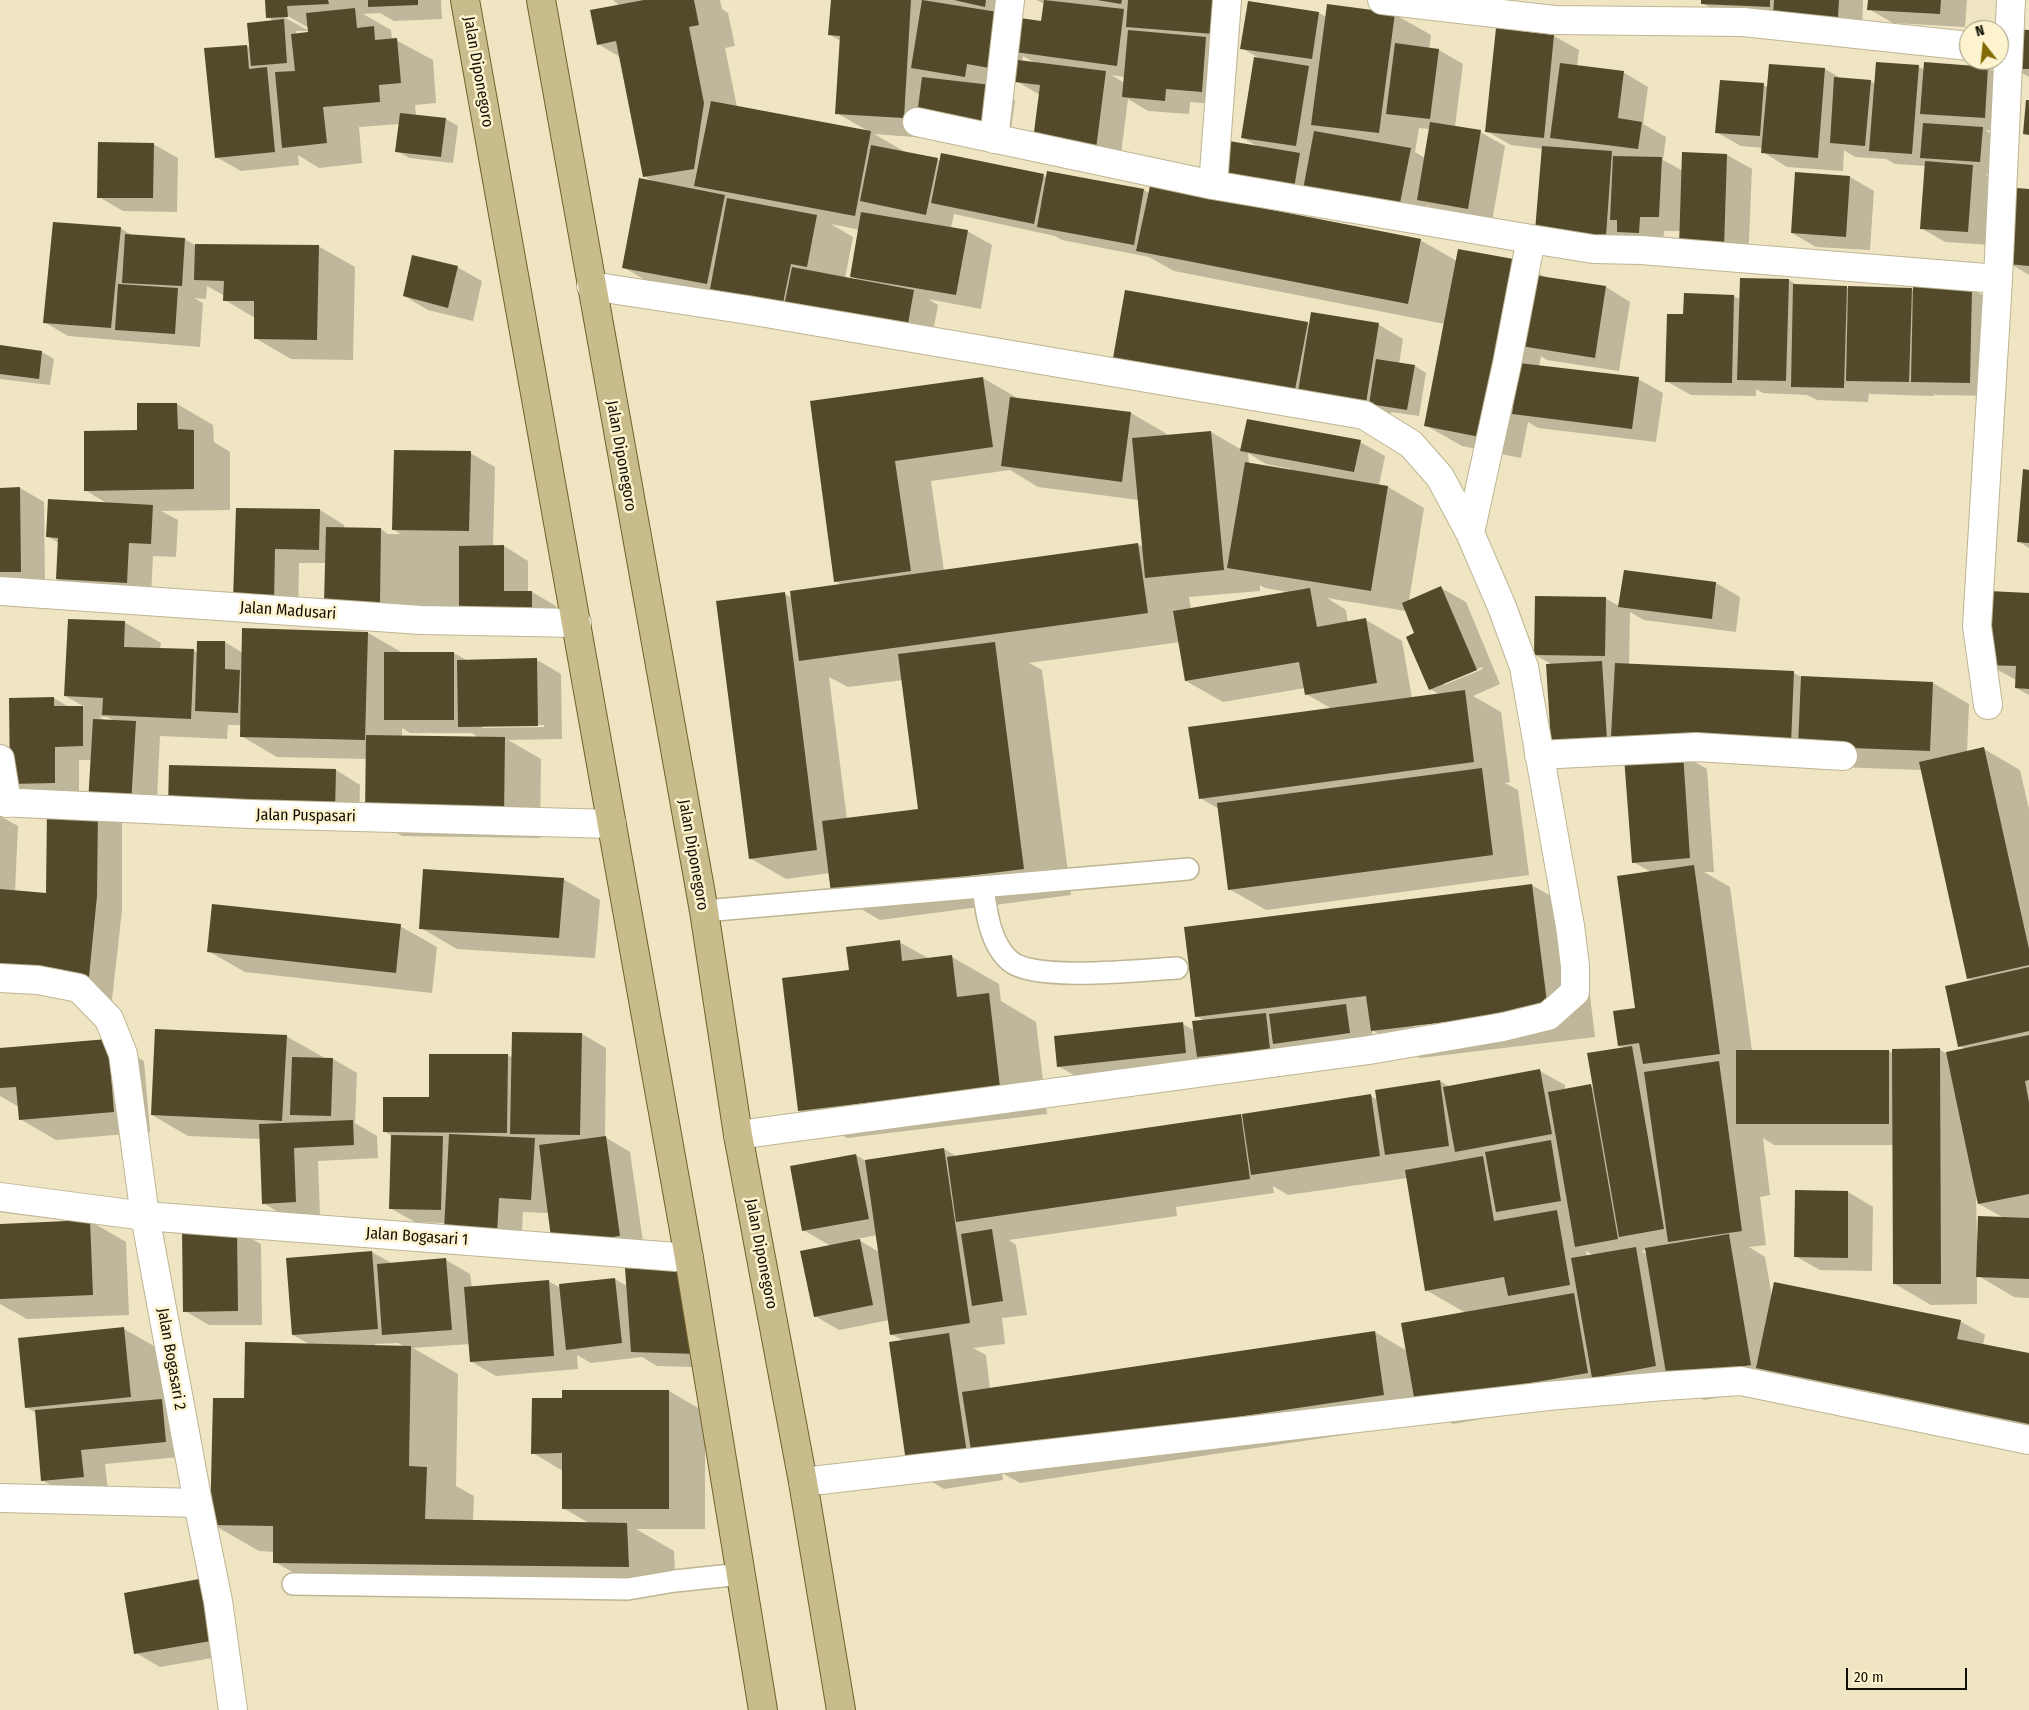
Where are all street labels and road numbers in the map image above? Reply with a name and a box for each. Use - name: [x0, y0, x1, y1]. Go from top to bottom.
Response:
- street label: Jalan Diponegoro: [459, 15, 497, 129]
- street label: Jalan Diponegoro: [602, 399, 640, 513]
- street label: Jalan Madusari: [239, 598, 337, 624]
- street label: Jalan Diponegoro: [674, 798, 712, 912]
- street label: Jalan Puspasari: [256, 806, 356, 826]
- street label: Jalan Diponegoro: [741, 1197, 781, 1311]
- street label: Jalan Bogasari 1: [365, 1224, 469, 1250]
- street label: Jalan Bogasari 2: [153, 1306, 189, 1412]

